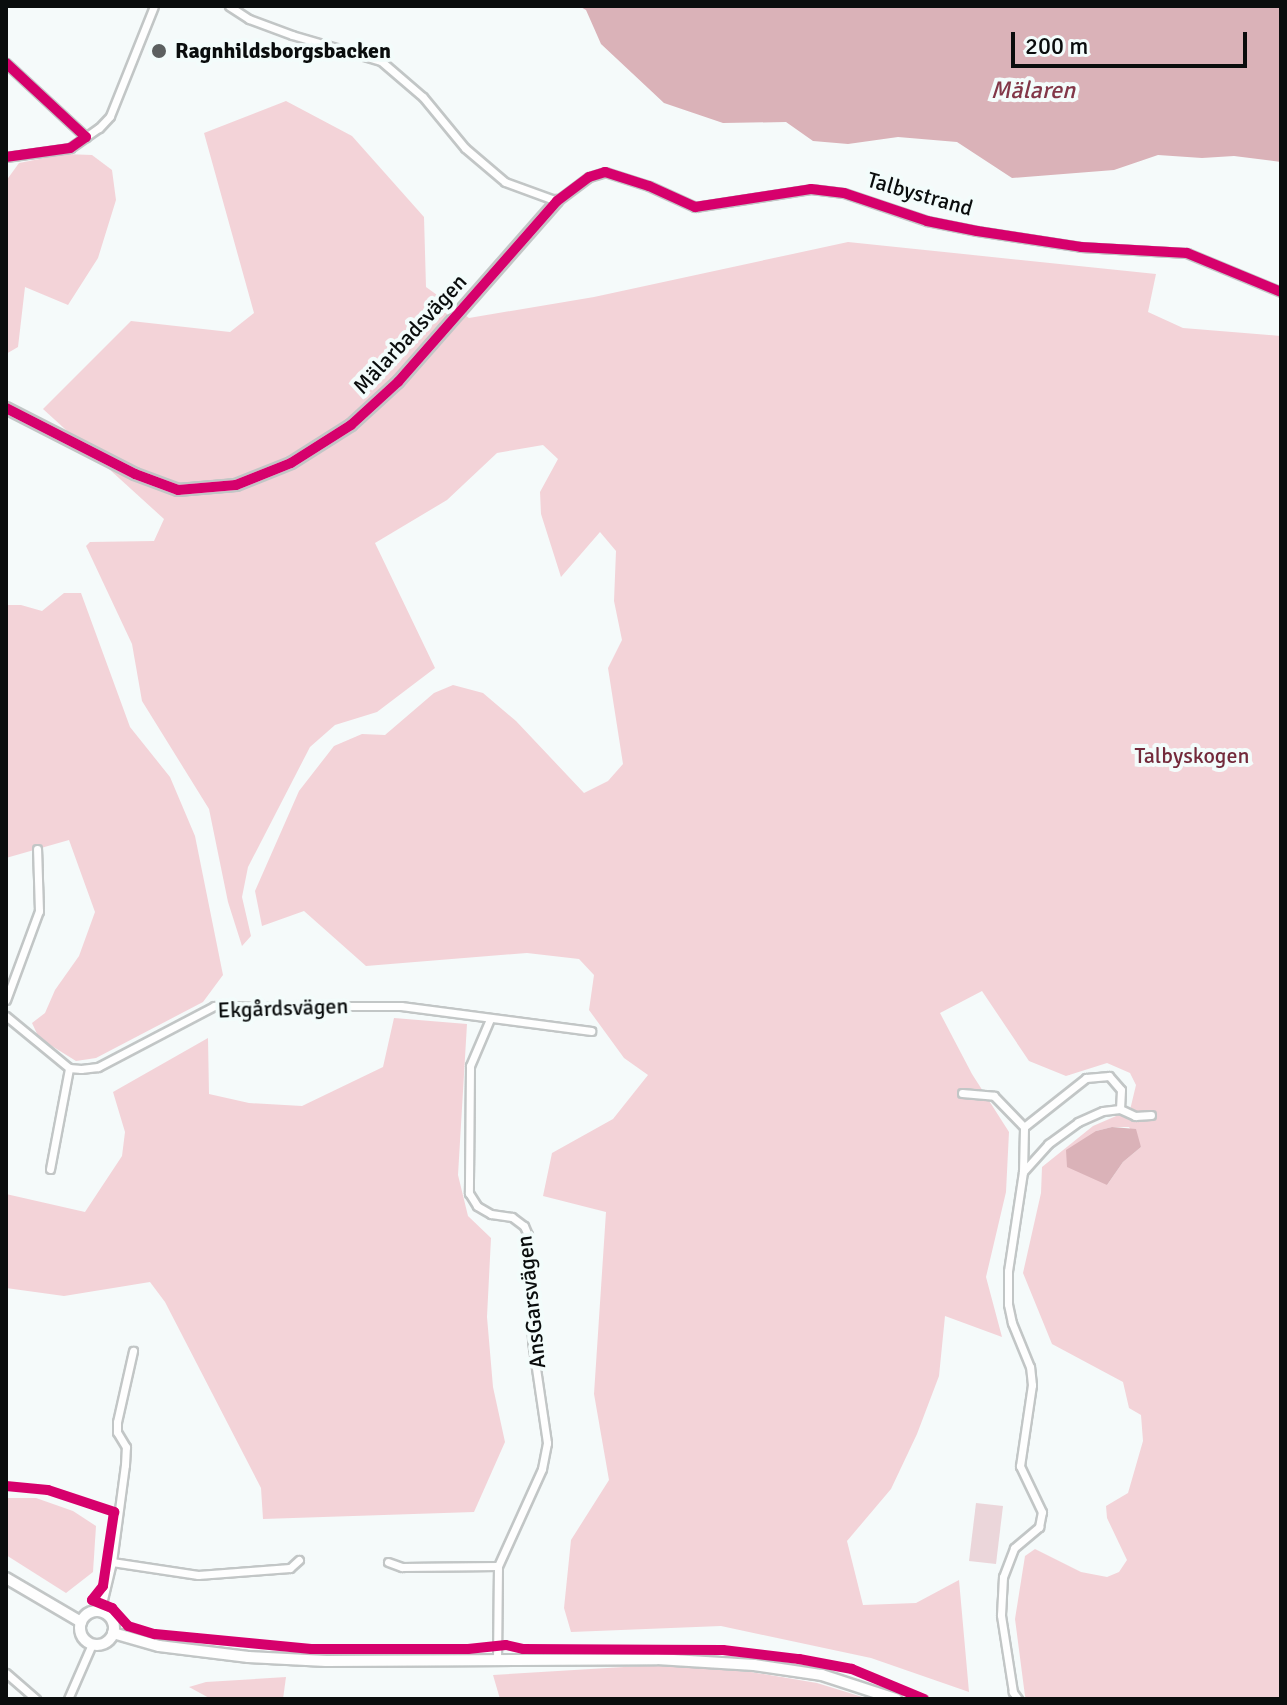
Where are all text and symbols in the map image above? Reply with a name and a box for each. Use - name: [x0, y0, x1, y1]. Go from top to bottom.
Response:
- scale bar: [1015, 16, 1251, 66]
- text: 200 m: [1025, 31, 1088, 61]
- place label: Ragnhildsborgsbacken: [175, 38, 391, 64]
- marker: Ragnhildsborgsbacken: [150, 42, 168, 60]
- water label: Mälaren: [991, 77, 1075, 105]
- street label: Talbystrand: [864, 166, 976, 222]
- street label: Mälarbadsvägen: [348, 269, 472, 399]
- park label: Talbyskogen: [1134, 743, 1250, 769]
- street label: Ekgårdsvägen: [217, 993, 349, 1023]
- street label: AnsGarsvägen: [511, 1234, 551, 1370]

